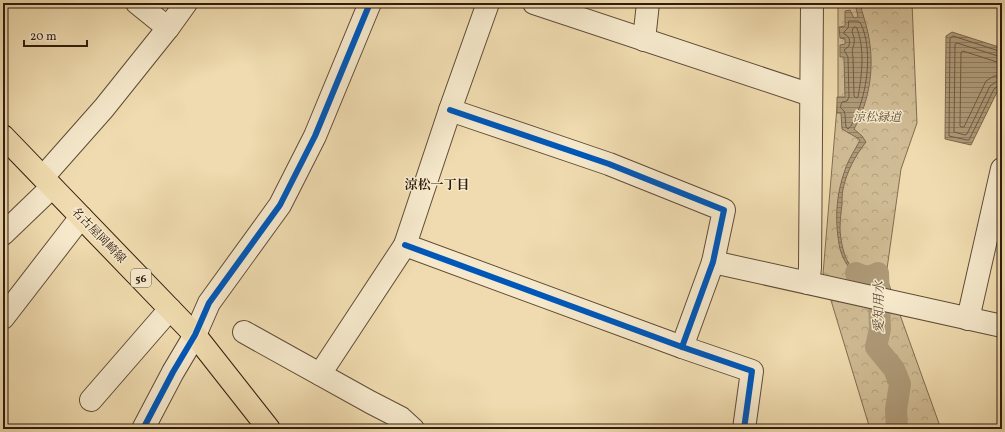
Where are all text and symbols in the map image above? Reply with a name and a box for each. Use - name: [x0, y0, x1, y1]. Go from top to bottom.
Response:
- scale bar: [24, 22, 87, 48]
- text: 20 m: [30, 29, 57, 45]
- park label: 涼松緑道: [853, 110, 903, 126]
- district label: 涼松一丁目: [404, 177, 470, 195]
- street label: 名古屋岡崎線: [68, 204, 129, 267]
- road number: 56: [131, 269, 151, 287]
- water label: 愛知用水: [871, 279, 889, 333]

